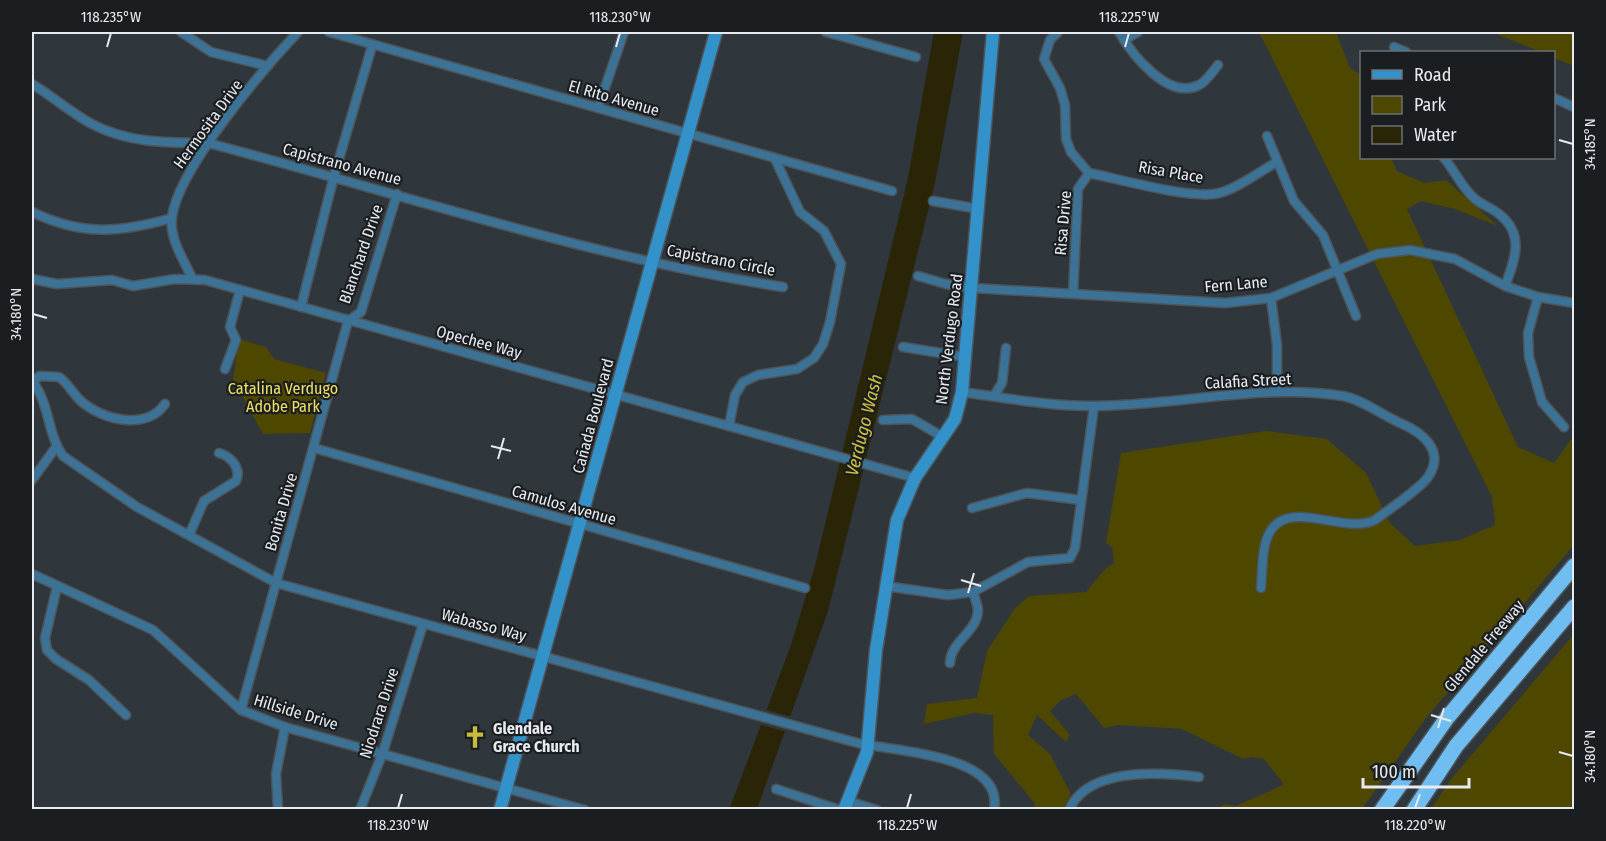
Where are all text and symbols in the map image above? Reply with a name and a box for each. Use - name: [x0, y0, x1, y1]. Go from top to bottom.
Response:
- text: 118.235°W: [81, 8, 141, 26]
- text: 118.230°W: [589, 8, 651, 26]
- text: 118.225°W: [1099, 8, 1159, 26]
- legend: [1360, 51, 1555, 159]
- text: Road: [1414, 64, 1451, 86]
- street label: Hermosita Drive: [169, 76, 247, 172]
- street label: El Rito Avenue: [566, 76, 662, 120]
- text: Park: [1414, 94, 1447, 116]
- text: 34.185°N: [1581, 118, 1599, 170]
- text: Water: [1414, 124, 1457, 146]
- street label: Capistrano Avenue: [281, 139, 403, 189]
- street label: Risa Place: [1137, 157, 1205, 187]
- street label: Risa Drive: [1051, 190, 1075, 256]
- street label: Blanchard Drive: [335, 202, 387, 306]
- street label: Capistrano Circle: [665, 240, 777, 280]
- street label: Fern Lane: [1204, 272, 1268, 296]
- street label: North Verdugo Road: [932, 273, 966, 405]
- text: 34.180°N: [7, 288, 25, 340]
- street label: Opechee Way: [434, 321, 525, 363]
- street label: Cañada Boulevard: [569, 356, 617, 476]
- street label: Calafia Street: [1204, 369, 1293, 393]
- water label: Verdugo Wash: [841, 372, 887, 478]
- park label: Catalina Verdugo Adobe Park: [228, 379, 338, 416]
- street label: Bonita Drive: [261, 471, 301, 553]
- street label: Camulos Avenue: [510, 481, 618, 529]
- street label: Glendale Freeway: [1440, 596, 1529, 696]
- street label: Wabasso Way: [439, 605, 529, 646]
- street label: Niodrara Drive: [355, 665, 403, 761]
- street label: Hillside Drive: [252, 690, 341, 734]
- place label: Glendale Grace Church: [493, 719, 580, 756]
- church icon: Glendale Grace Church: [462, 724, 488, 750]
- text: 34.180°N: [1581, 730, 1599, 782]
- scale bar: [1363, 751, 1470, 789]
- text: 100 m: [1372, 761, 1416, 783]
- text: 118.230°W: [367, 816, 429, 834]
- text: 118.225°W: [877, 816, 937, 834]
- text: 118.220°W: [1384, 816, 1446, 834]

